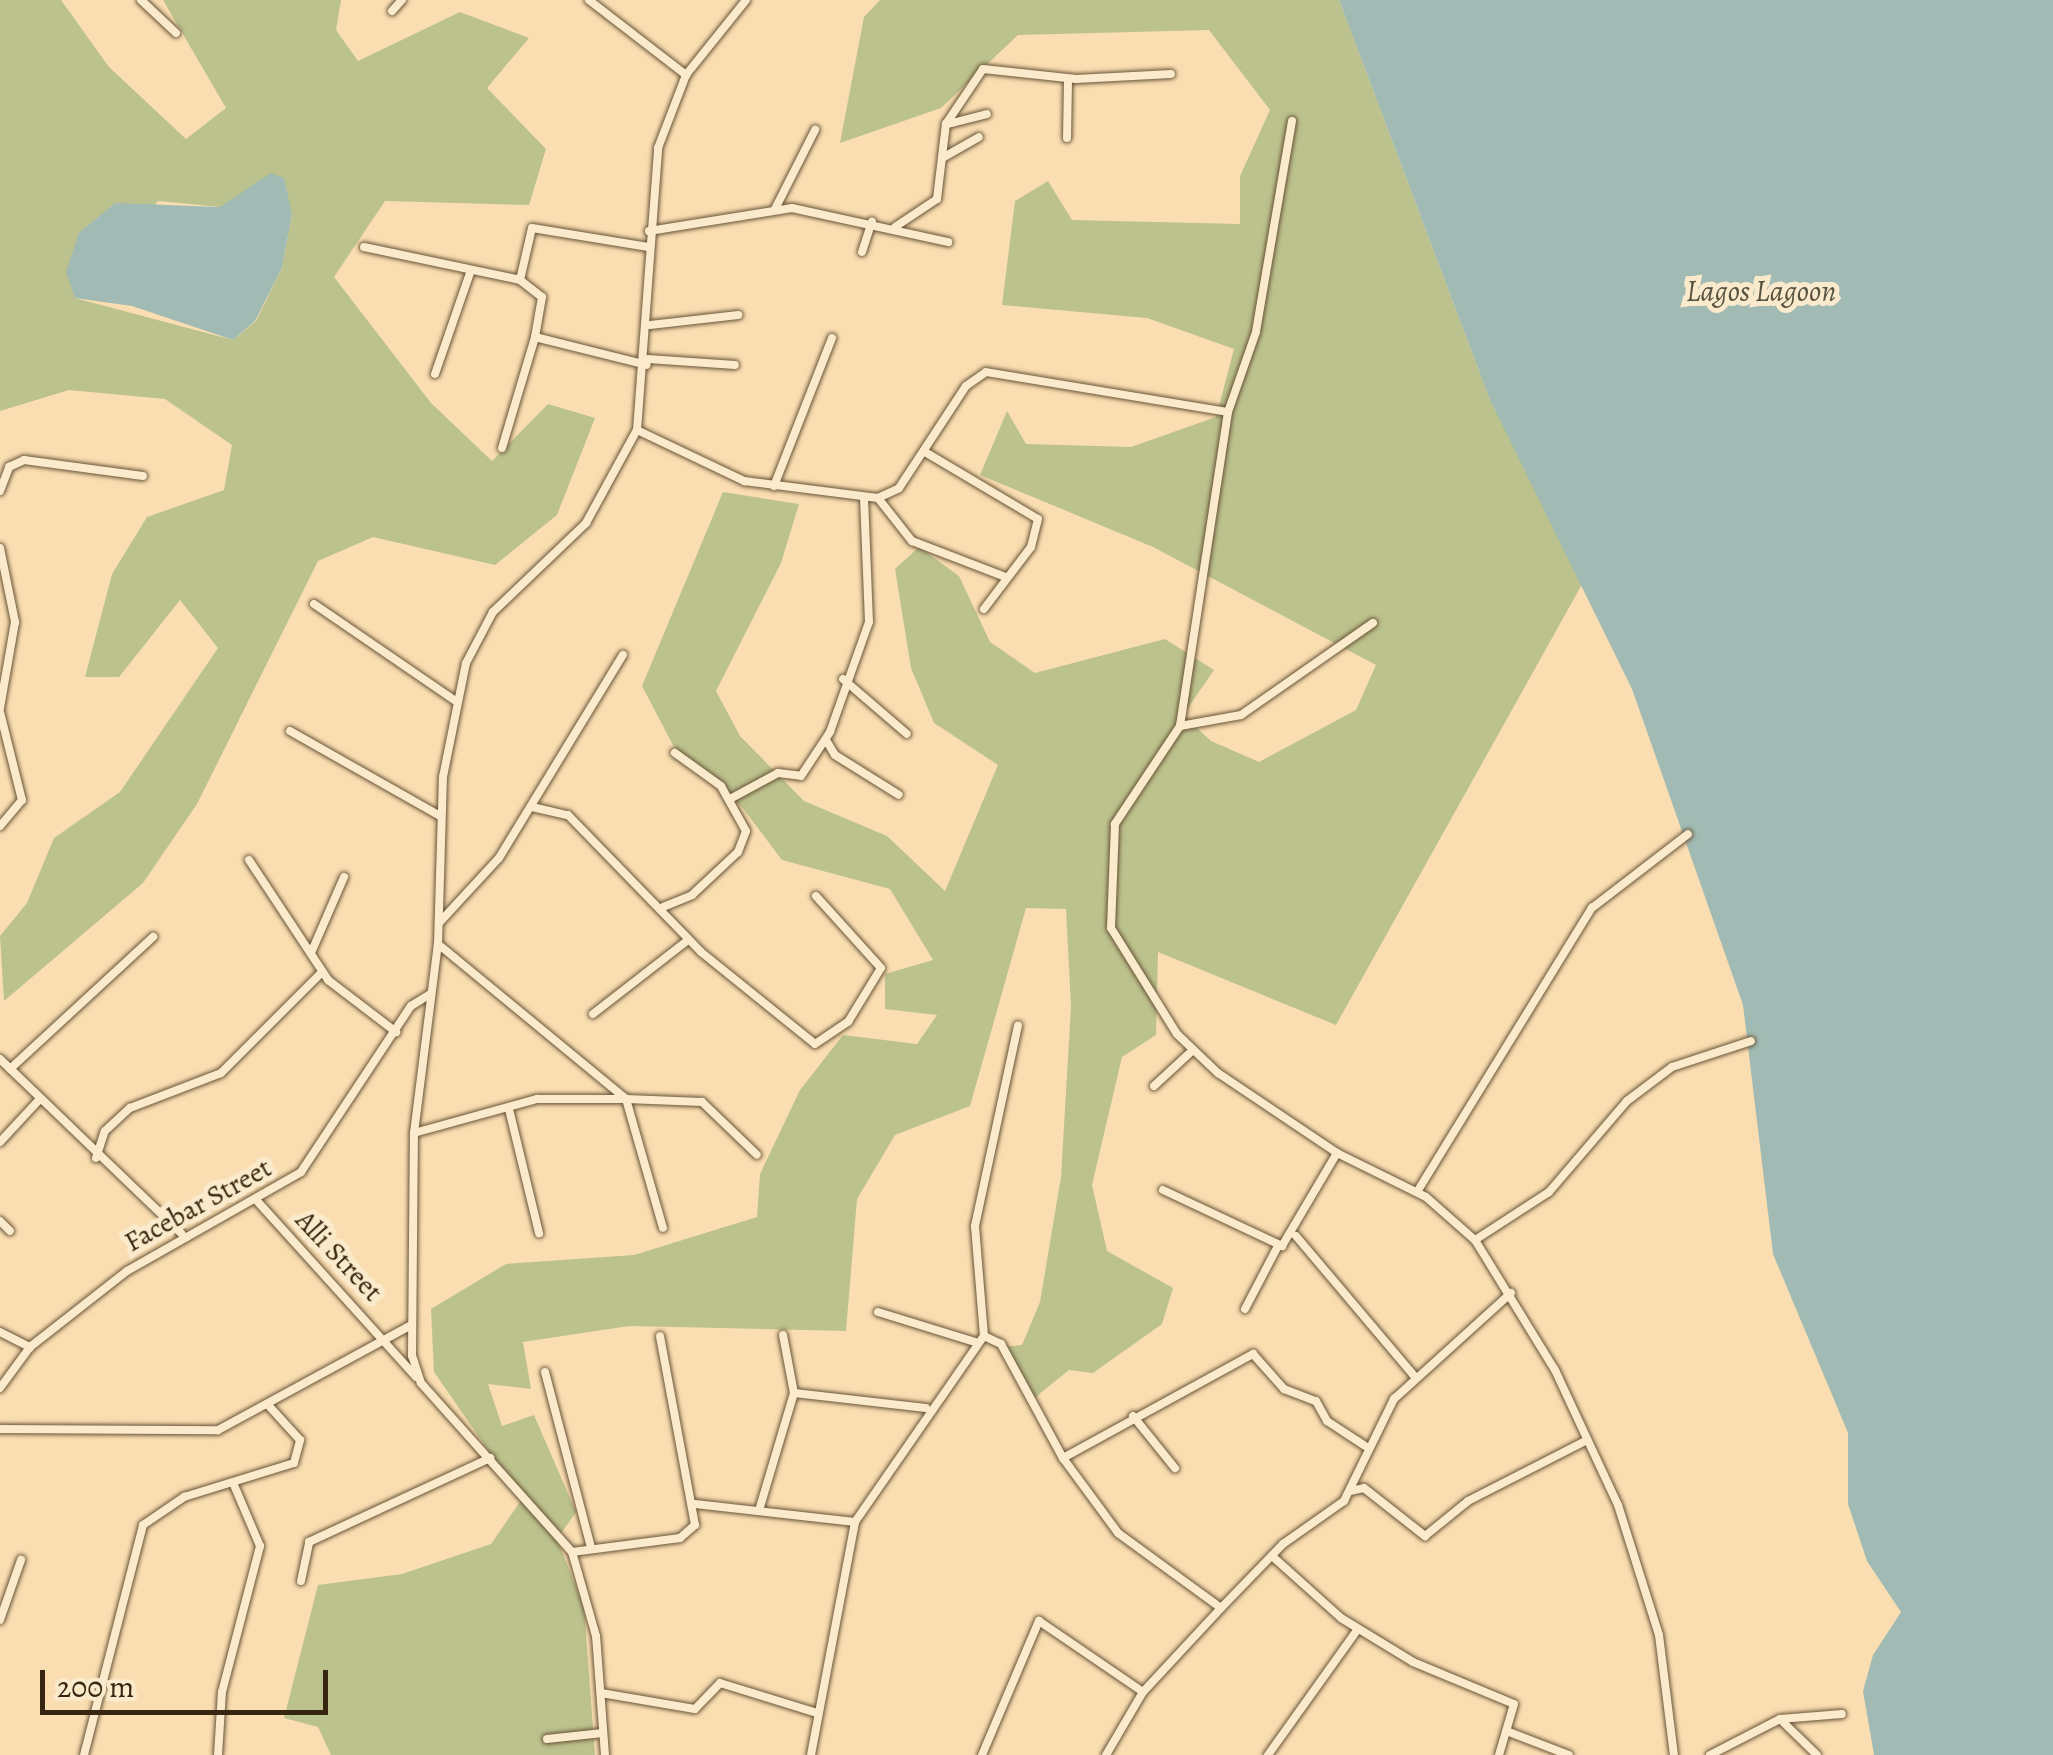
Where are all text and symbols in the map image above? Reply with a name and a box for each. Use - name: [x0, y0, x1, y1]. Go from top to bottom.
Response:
- water label: Lagos Lagoon: [1686, 273, 1836, 309]
- street label: Facebar Street: [119, 1151, 277, 1259]
- street label: Alli Street: [289, 1204, 389, 1308]
- scale bar: [45, 1650, 332, 1712]
- text: 200 m: [57, 1667, 134, 1707]

